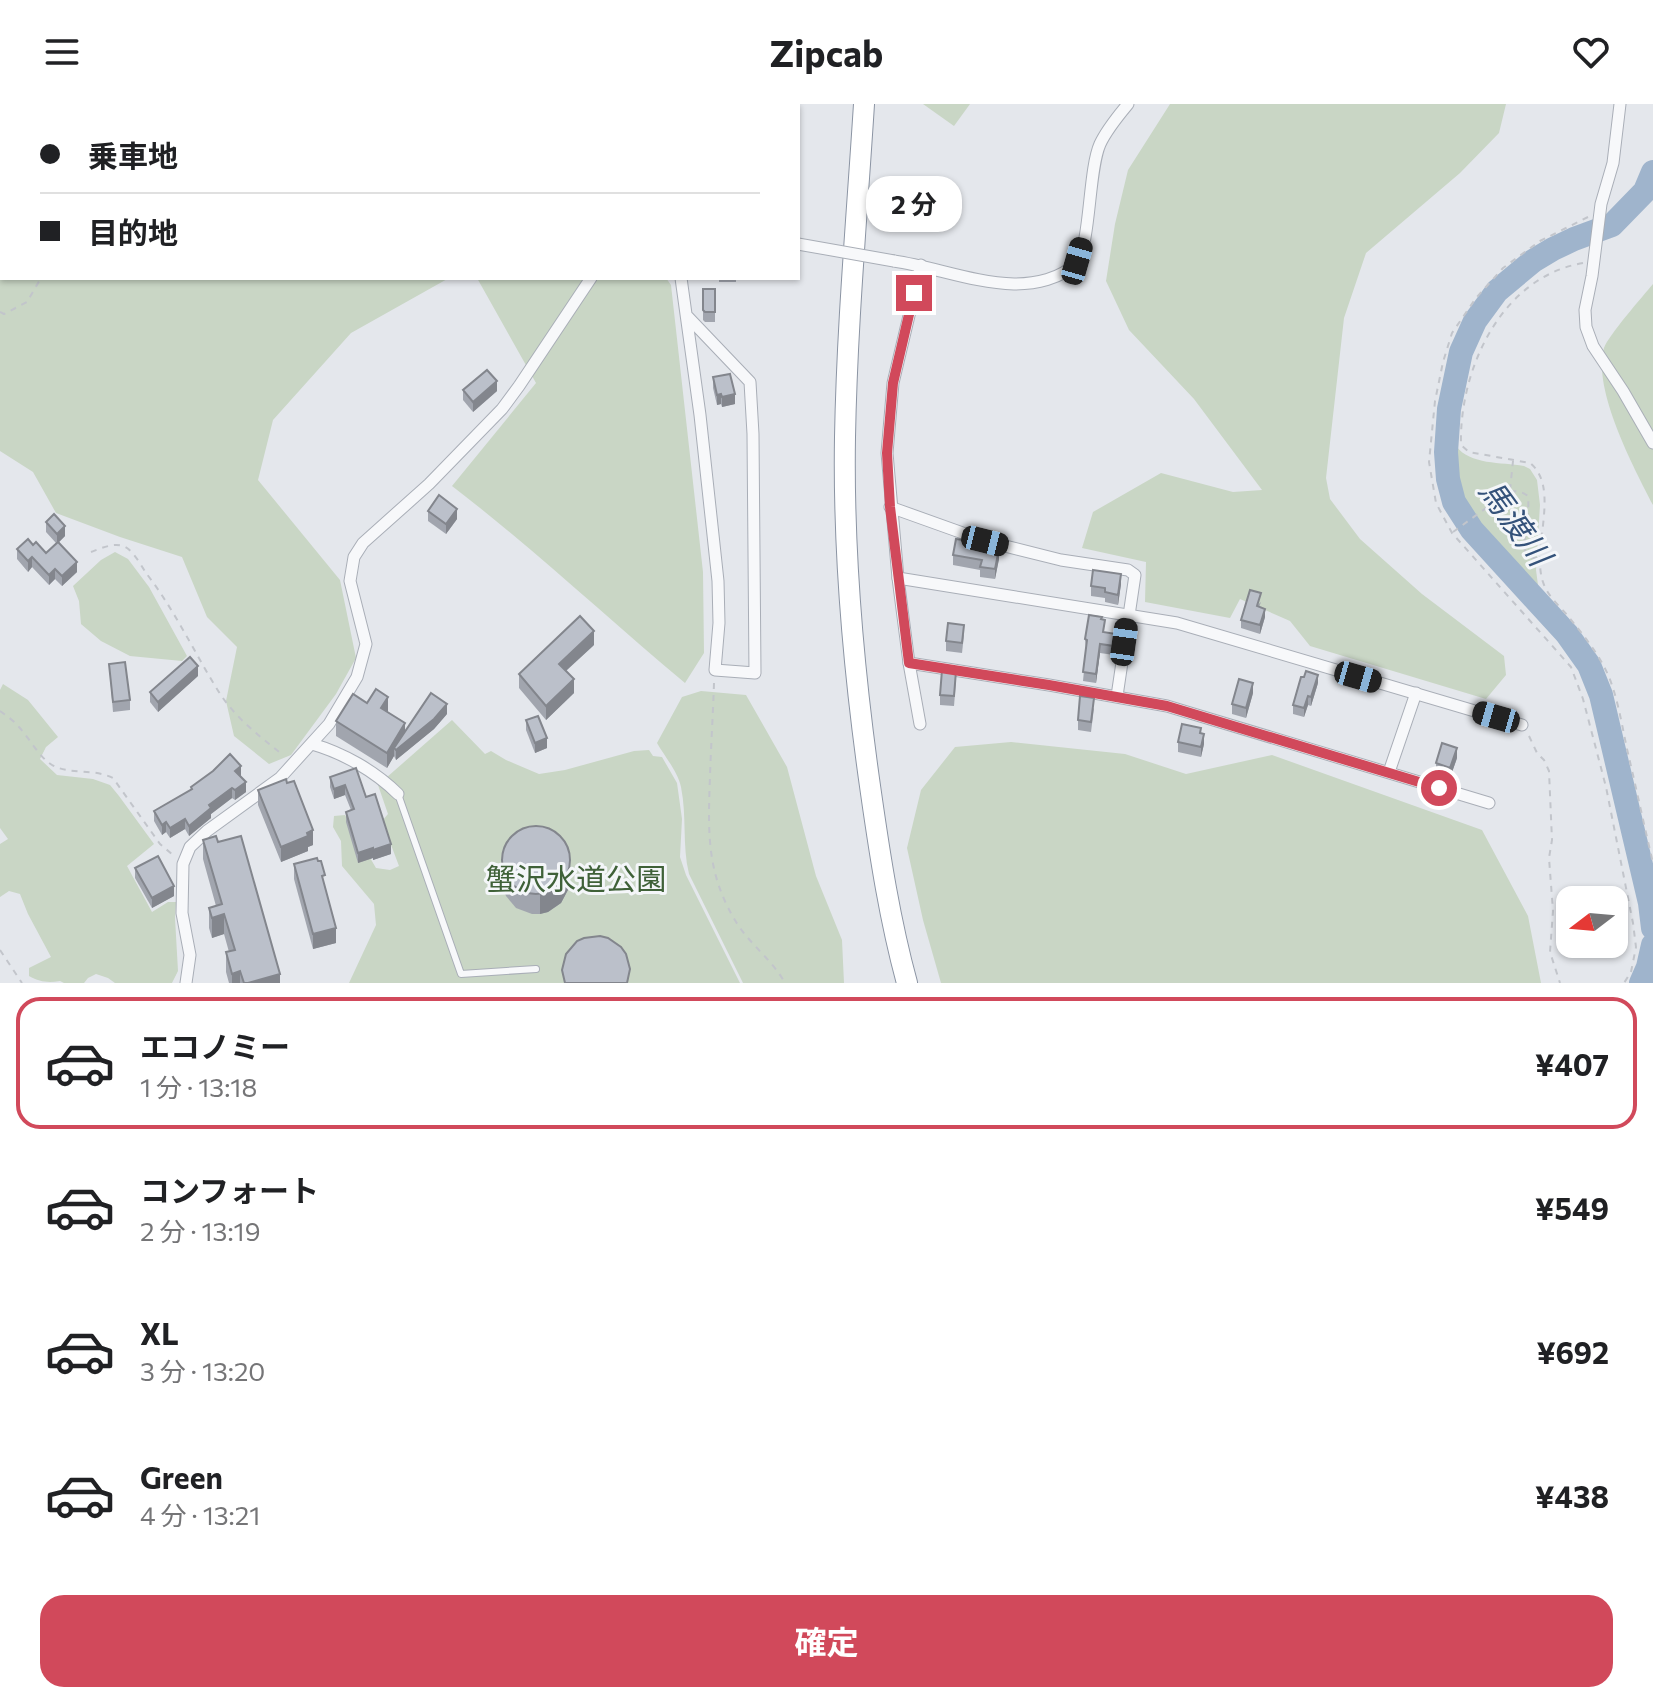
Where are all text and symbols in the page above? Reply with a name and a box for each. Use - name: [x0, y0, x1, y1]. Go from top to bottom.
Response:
- icon: menu: [40, 30, 84, 74]
- text: Zipcab: [770, 30, 883, 74]
- icon: heart: [1569, 30, 1613, 74]
- text: 乗車地: [88, 136, 178, 173]
- callout: 2 分: [866, 177, 962, 233]
- text: 2 分: [891, 188, 937, 219]
- text: 目的地: [88, 213, 178, 250]
- car: [1059, 235, 1095, 287]
- route end: [896, 275, 932, 311]
- water label: 馬渡川: [1472, 471, 1563, 575]
- car: [959, 524, 1011, 558]
- car: [1109, 617, 1139, 667]
- car: [1332, 659, 1384, 695]
- car: [1470, 699, 1522, 735]
- route start: [1421, 770, 1457, 806]
- park label: 蟹沢水道公園: [486, 859, 666, 896]
- north arrow: [1556, 886, 1628, 958]
- map controls: [1556, 886, 1628, 958]
- icon: car: [44, 1027, 116, 1099]
- text: エコノミー: [140, 1027, 290, 1064]
- text: ¥407: [1535, 1045, 1609, 1082]
- text: 1 分 · 13:18: [140, 1071, 257, 1102]
- icon: car: [44, 1171, 116, 1243]
- text: コンフォート: [140, 1171, 319, 1208]
- text: ¥549: [1535, 1189, 1609, 1226]
- text: 2 分 · 13:19: [140, 1215, 260, 1246]
- text: XL: [140, 1314, 179, 1351]
- icon: car: [44, 1315, 116, 1387]
- text: ¥692: [1536, 1333, 1609, 1370]
- text: 3 分 · 13:20: [140, 1355, 265, 1386]
- text: Green: [140, 1458, 223, 1495]
- icon: car: [44, 1459, 116, 1531]
- text: ¥438: [1535, 1477, 1609, 1514]
- text: 4 分 · 13:21: [140, 1499, 260, 1530]
- button: 確定: [40, 1595, 1613, 1687]

